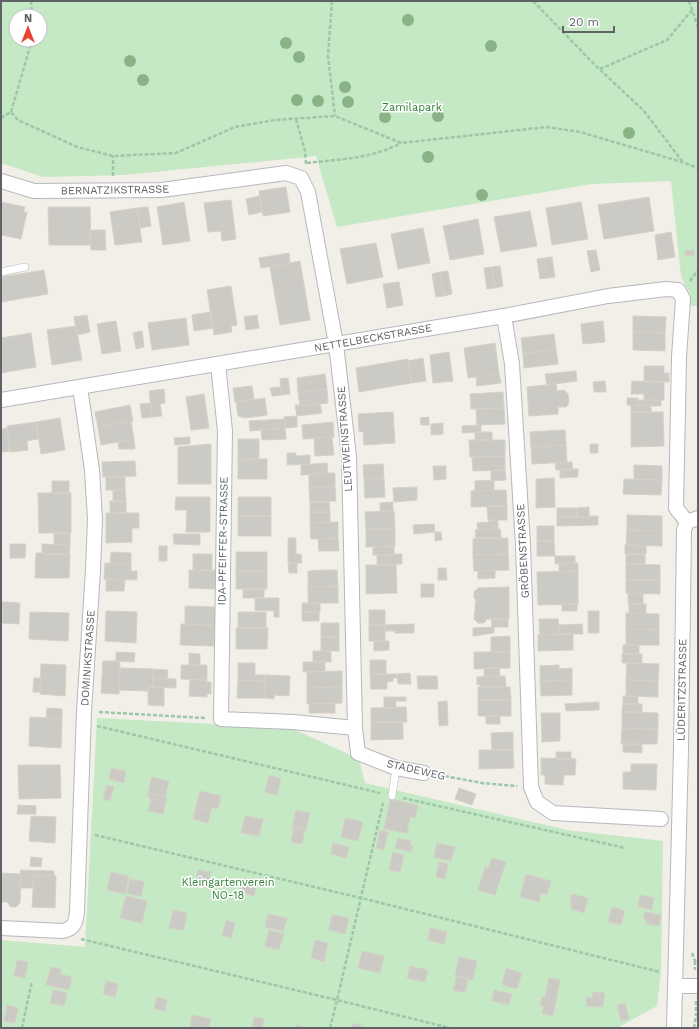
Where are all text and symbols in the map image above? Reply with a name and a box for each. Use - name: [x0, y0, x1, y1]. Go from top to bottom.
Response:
- north arrow: [8, 8, 48, 48]
- scale bar: [563, 8, 614, 34]
- text: N: [24, 12, 32, 25]
- text: 20 m: [569, 15, 599, 29]
- park label: Zamilapark: [382, 101, 442, 114]
- street label: BERNATZIKSTRASSE: [61, 183, 169, 197]
- street label: NETTELBECKSTRASSE: [313, 321, 433, 355]
- street label: LEUTWEINSTRASSE: [335, 386, 355, 492]
- street label: IDA-PFEIFFER-STRASSE: [215, 476, 231, 606]
- street label: GRÖBENSTRASSE: [513, 503, 532, 599]
- street label: DOMINIKSTRASSE: [78, 610, 98, 706]
- street label: LÜDERITZSTRASSE: [674, 639, 689, 741]
- street label: STADEWEG: [385, 757, 447, 783]
- park label: Kleingartenverein NO-18: [182, 876, 274, 902]

